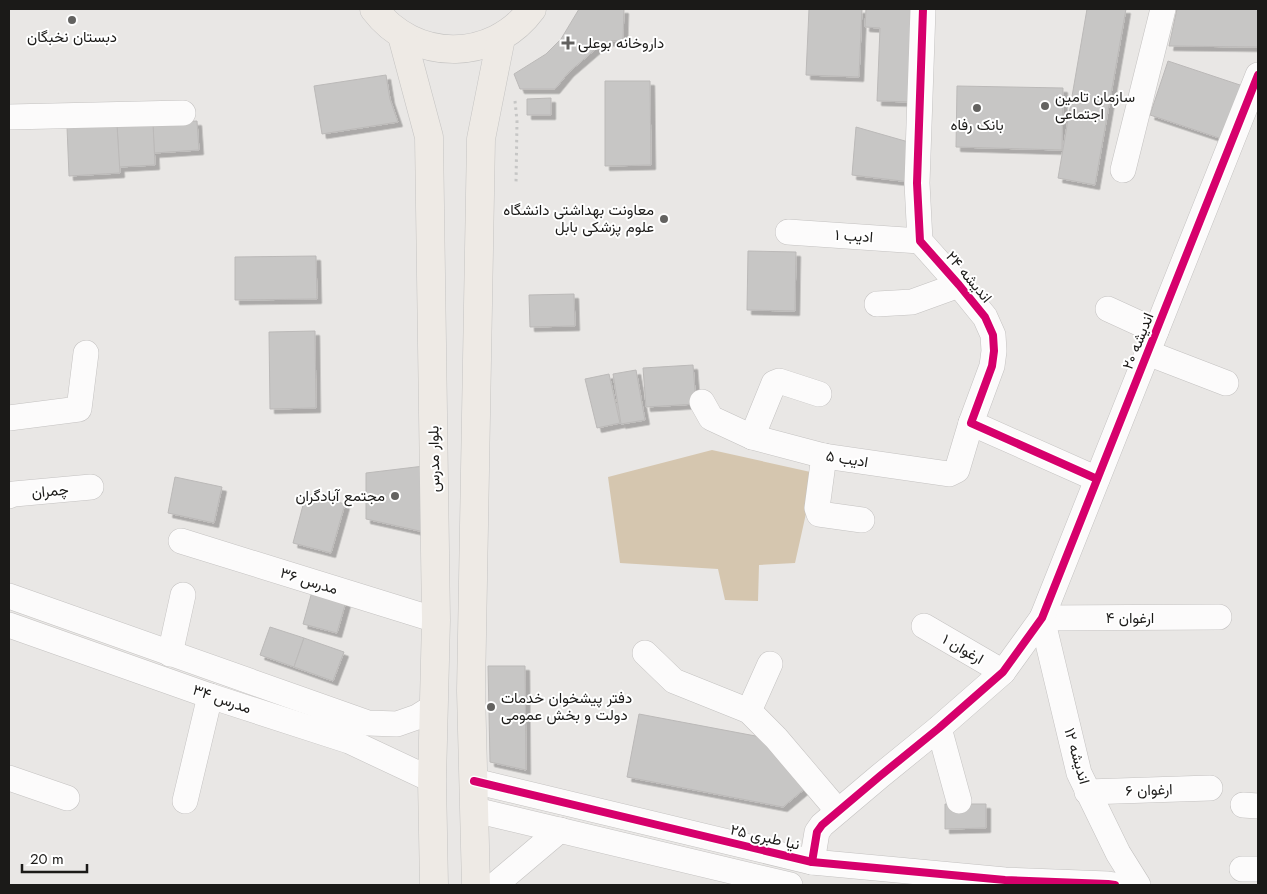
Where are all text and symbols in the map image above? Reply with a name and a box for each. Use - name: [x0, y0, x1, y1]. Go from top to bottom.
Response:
- marker: دبستان نخبگان: [66, 14, 78, 26]
- place label: دبستان نخبگان: [27, 26, 117, 48]
- place label: داروخانه بوعلی: [578, 32, 664, 54]
- marker: داروخانه بوعلی: [562, 37, 574, 49]
- place label: سازمان تامین اجتماعی: [1055, 86, 1135, 125]
- marker: سازمان تامین اجتماعی: [1039, 100, 1051, 112]
- marker: بانک رفاه: [971, 102, 983, 114]
- place label: بانک رفاه: [950, 114, 1004, 136]
- place label: معاونت بهداشتی دانشگاه علوم پزشکی بابل: [503, 199, 654, 238]
- marker: معاونت بهداشتی دانشگاه علوم پزشکی بابل: [658, 213, 670, 225]
- street label: ادیب ۱: [834, 224, 874, 248]
- street label: اندیشه ۲۴: [941, 246, 997, 308]
- street label: اندیشه ۲۰: [1117, 309, 1159, 373]
- street label: بلوار مدرس: [422, 425, 446, 493]
- street label: ادیب ۵: [824, 445, 870, 473]
- street label: چمران: [31, 478, 69, 504]
- place label: مجتمع آبادگران: [295, 485, 385, 507]
- marker: مجتمع آبادگران: [389, 490, 401, 502]
- street label: مدرس ۳۶: [277, 562, 341, 600]
- street label: ارغوان ۴: [1106, 607, 1154, 629]
- street label: ارغوان ۱: [938, 628, 988, 670]
- street label: مدرس ۳۴: [190, 679, 254, 719]
- place label: دفتر پیشخوان خدمات دولت و بخش عمومی: [501, 687, 632, 726]
- marker: دفتر پیشخوان خدمات دولت و بخش عمومی: [485, 701, 497, 713]
- street label: اندیشه ۱۲: [1058, 725, 1096, 787]
- street label: ارغوان ۶: [1125, 778, 1173, 802]
- street label: نیا طبری ۲۵: [728, 818, 802, 856]
- scale bar: [22, 842, 88, 874]
- text: 20 m: [30, 848, 64, 870]

